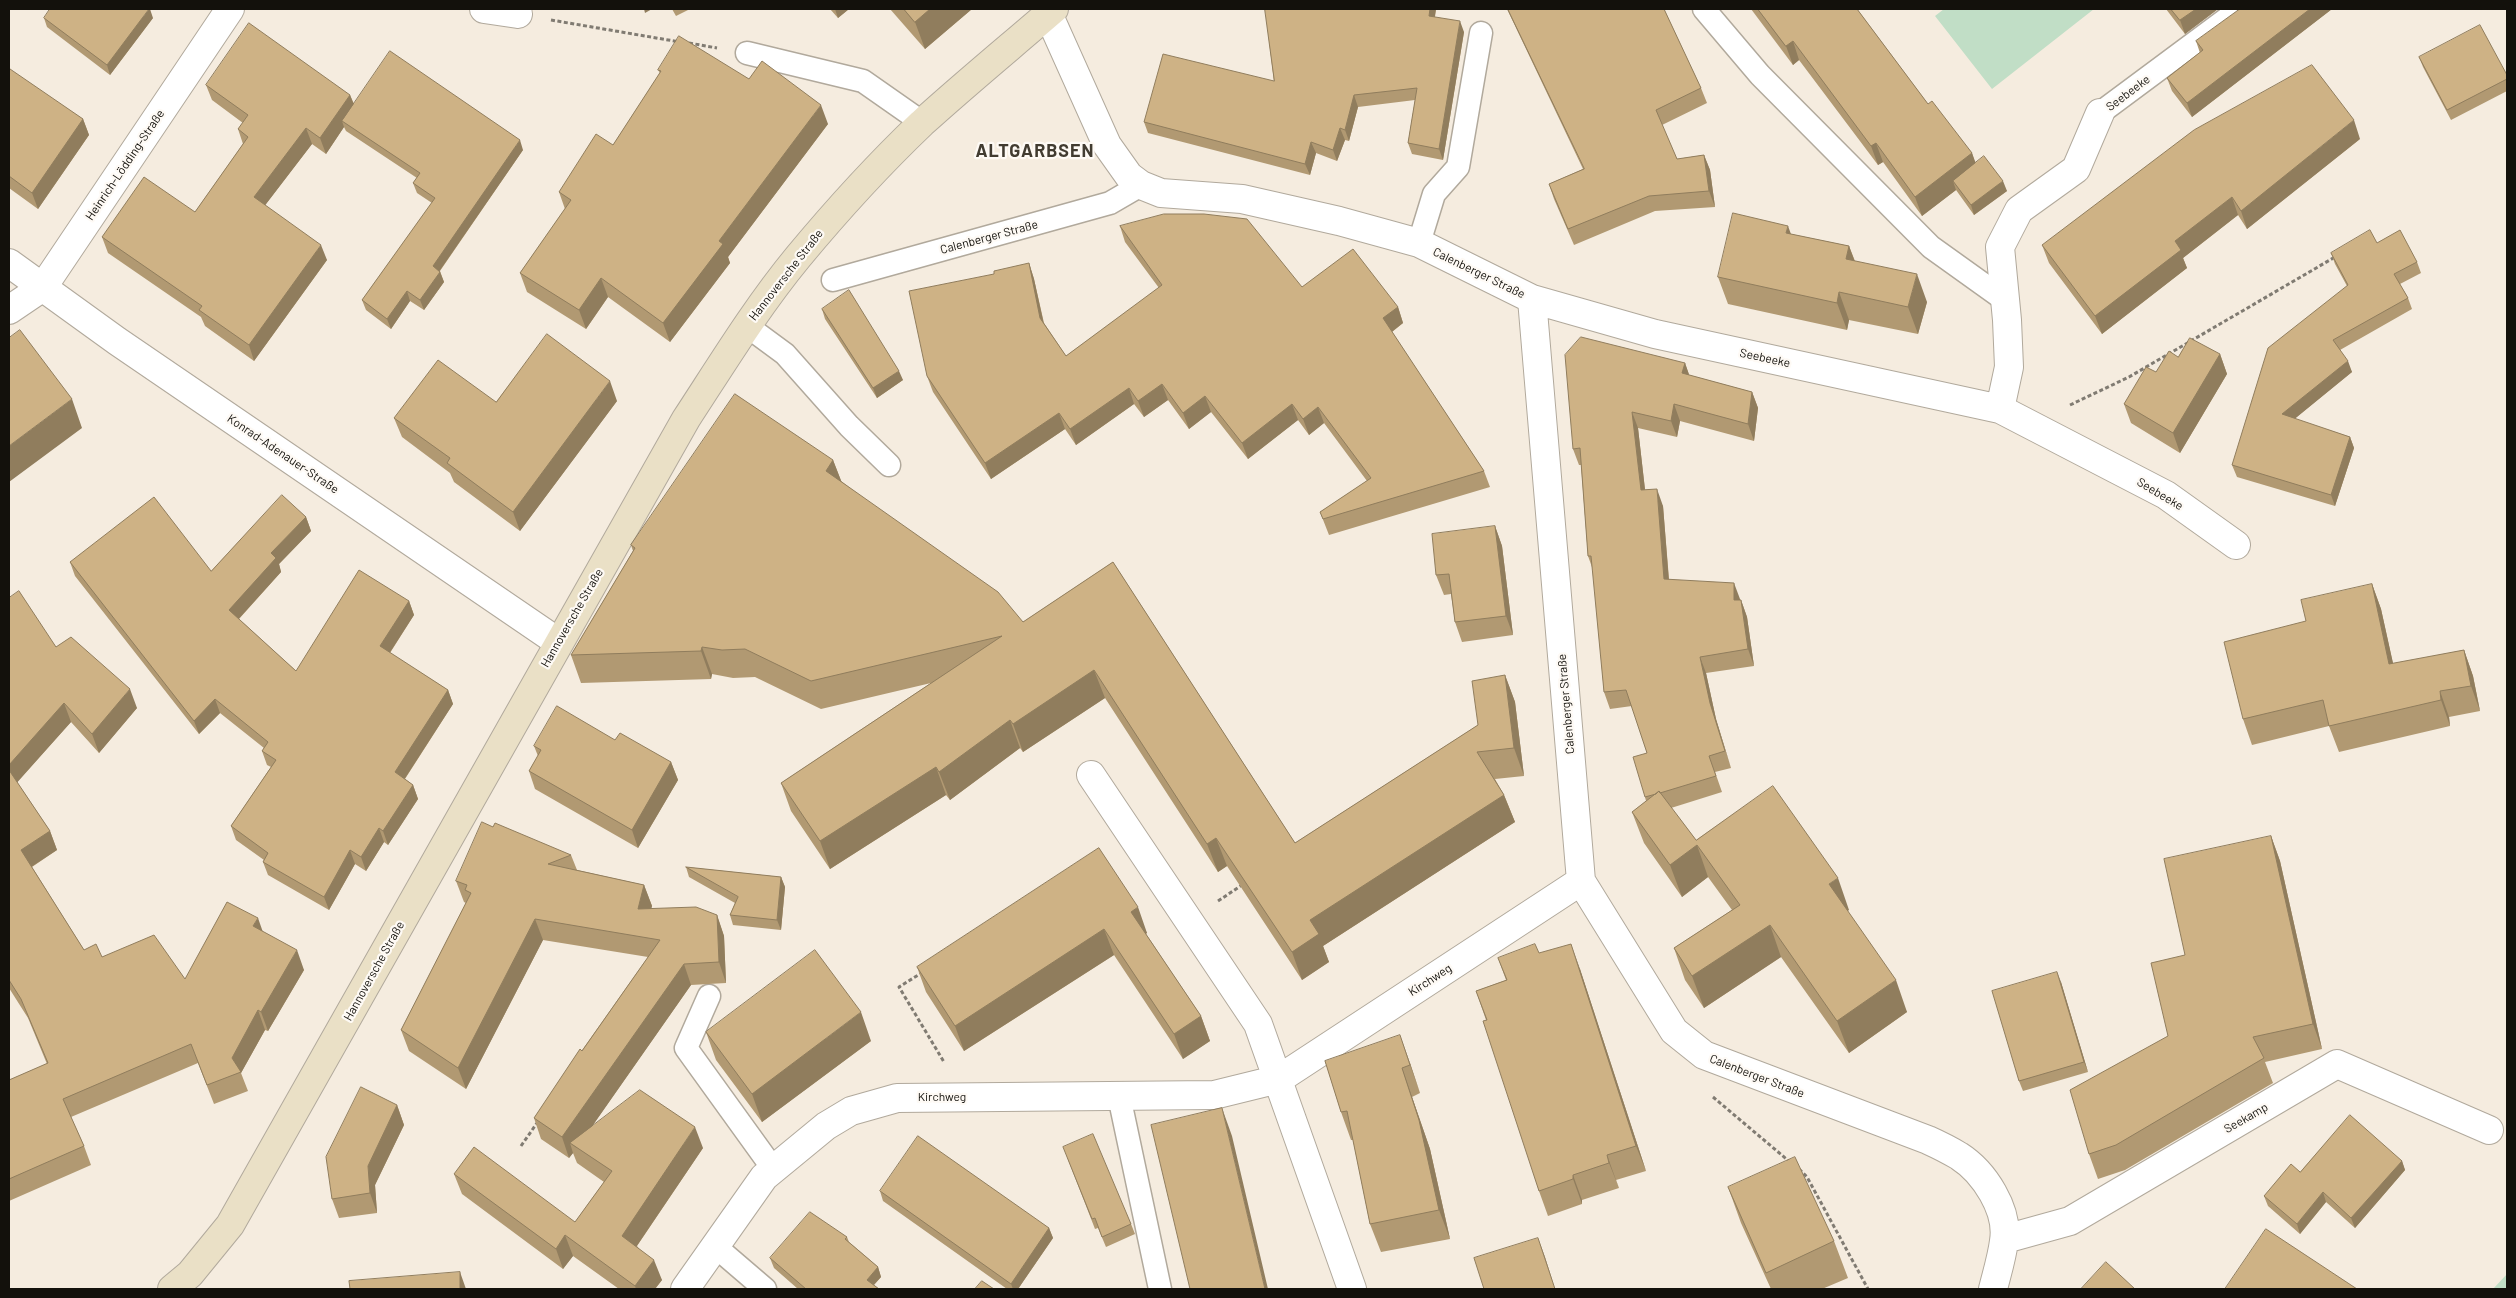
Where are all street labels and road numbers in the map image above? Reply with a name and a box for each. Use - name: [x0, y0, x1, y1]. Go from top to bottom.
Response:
- street label: Seebeeke: [2103, 72, 2153, 114]
- street label: Heinrich-Lödding-Straße: [83, 107, 167, 223]
- street label: Calenberger Straße: [939, 217, 1039, 257]
- street label: Hannoversche Straße: [746, 227, 826, 323]
- street label: Calenberger Straße: [1431, 244, 1527, 302]
- street label: Seebeeke: [1738, 346, 1792, 370]
- street label: Konrad-Adenauer-Straße: [225, 411, 341, 497]
- street label: Seebeeke: [2134, 475, 2186, 513]
- street label: Hannoversche Straße: [538, 566, 606, 670]
- street label: Calenberger Straße: [1554, 653, 1578, 755]
- street label: Hannoversche Straße: [341, 919, 407, 1023]
- street label: Kirchweg: [1406, 961, 1454, 999]
- street label: Calenberger Straße: [1707, 1051, 1807, 1101]
- street label: Kirchweg: [918, 1090, 966, 1104]
- street label: Seekamp: [2221, 1100, 2271, 1136]

